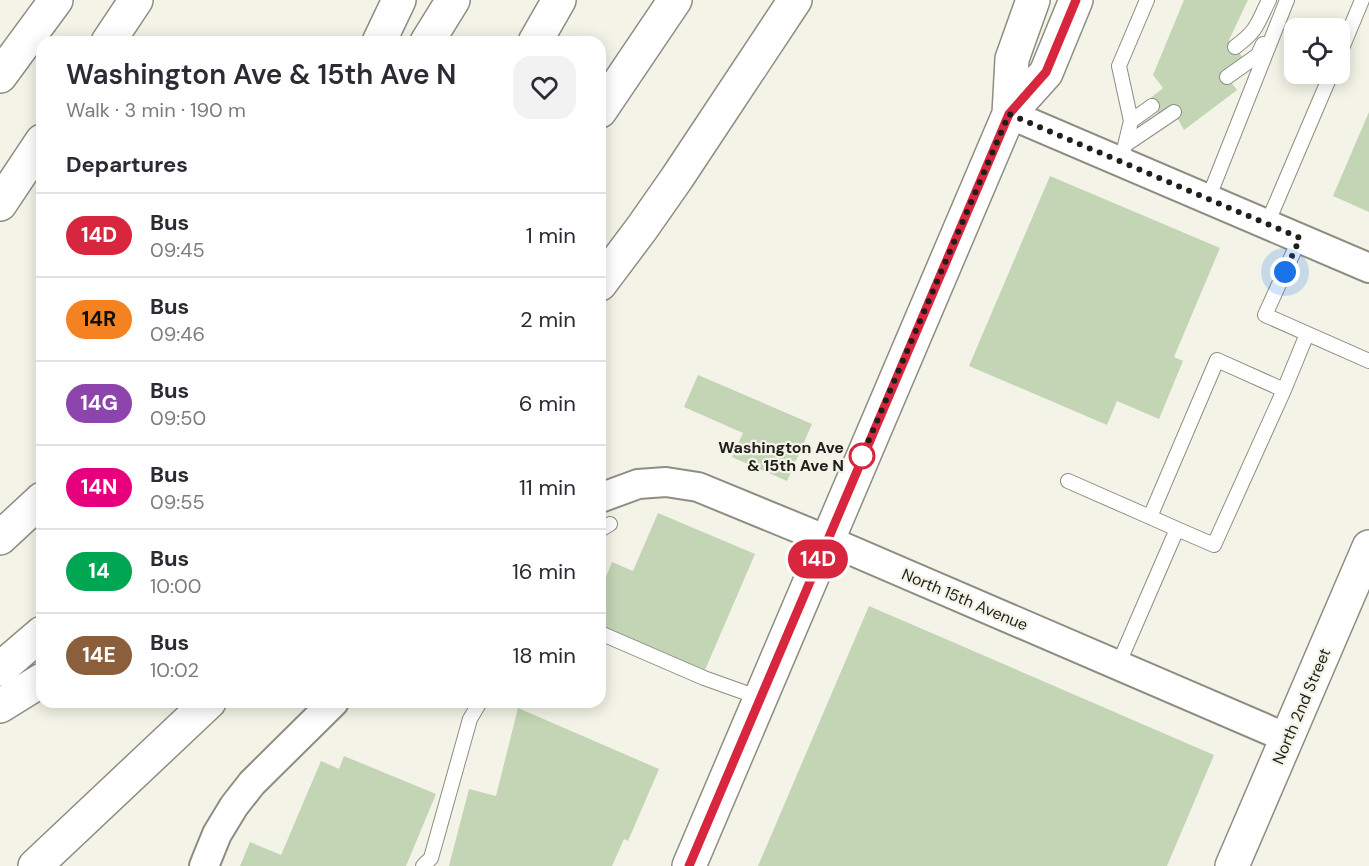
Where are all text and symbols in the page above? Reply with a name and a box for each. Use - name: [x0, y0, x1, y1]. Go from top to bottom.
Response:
- map controls: [1284, 18, 1350, 84]
- button: locate: [1284, 18, 1350, 84]
- text: Washington Ave & 15th Ave N: [66, 56, 456, 93]
- button: heart: [513, 56, 576, 119]
- text: Walk · 3 min · 190 m: [66, 97, 246, 123]
- text: Departures: [66, 150, 188, 179]
- text: Bus: [150, 208, 189, 237]
- text: 14D: [81, 221, 117, 249]
- text: 1 min: [526, 221, 576, 250]
- text: 09:45: [150, 237, 205, 263]
- your location: [1270, 257, 1300, 287]
- text: Bus: [150, 292, 189, 321]
- text: 14R: [82, 305, 116, 333]
- text: 2 min: [520, 305, 576, 334]
- text: 09:46: [150, 321, 205, 347]
- text: Bus: [150, 376, 189, 405]
- text: 14G: [80, 389, 118, 417]
- text: 6 min: [519, 389, 576, 418]
- text: 09:50: [150, 405, 206, 431]
- place label: Washington Ave & 15th Ave N: [718, 437, 844, 476]
- marker: Washington Ave & 15th Ave N: [849, 443, 875, 469]
- text: Bus: [150, 460, 189, 489]
- text: 14N: [81, 473, 117, 501]
- text: 11 min: [519, 473, 576, 502]
- text: 09:55: [150, 489, 205, 515]
- line badge: 14D: [784, 540, 852, 578]
- text: Bus: [150, 544, 189, 573]
- text: 14D: [800, 545, 836, 573]
- text: 14: [88, 557, 110, 585]
- text: 16 min: [512, 557, 576, 586]
- street label: North 15th Avenue: [899, 563, 1031, 636]
- text: 10:00: [150, 573, 201, 599]
- text: Bus: [150, 628, 189, 657]
- text: 14E: [82, 641, 116, 669]
- text: 18 min: [512, 641, 576, 670]
- street label: North 2nd Street: [1268, 645, 1335, 767]
- text: 10:02: [150, 657, 199, 683]

